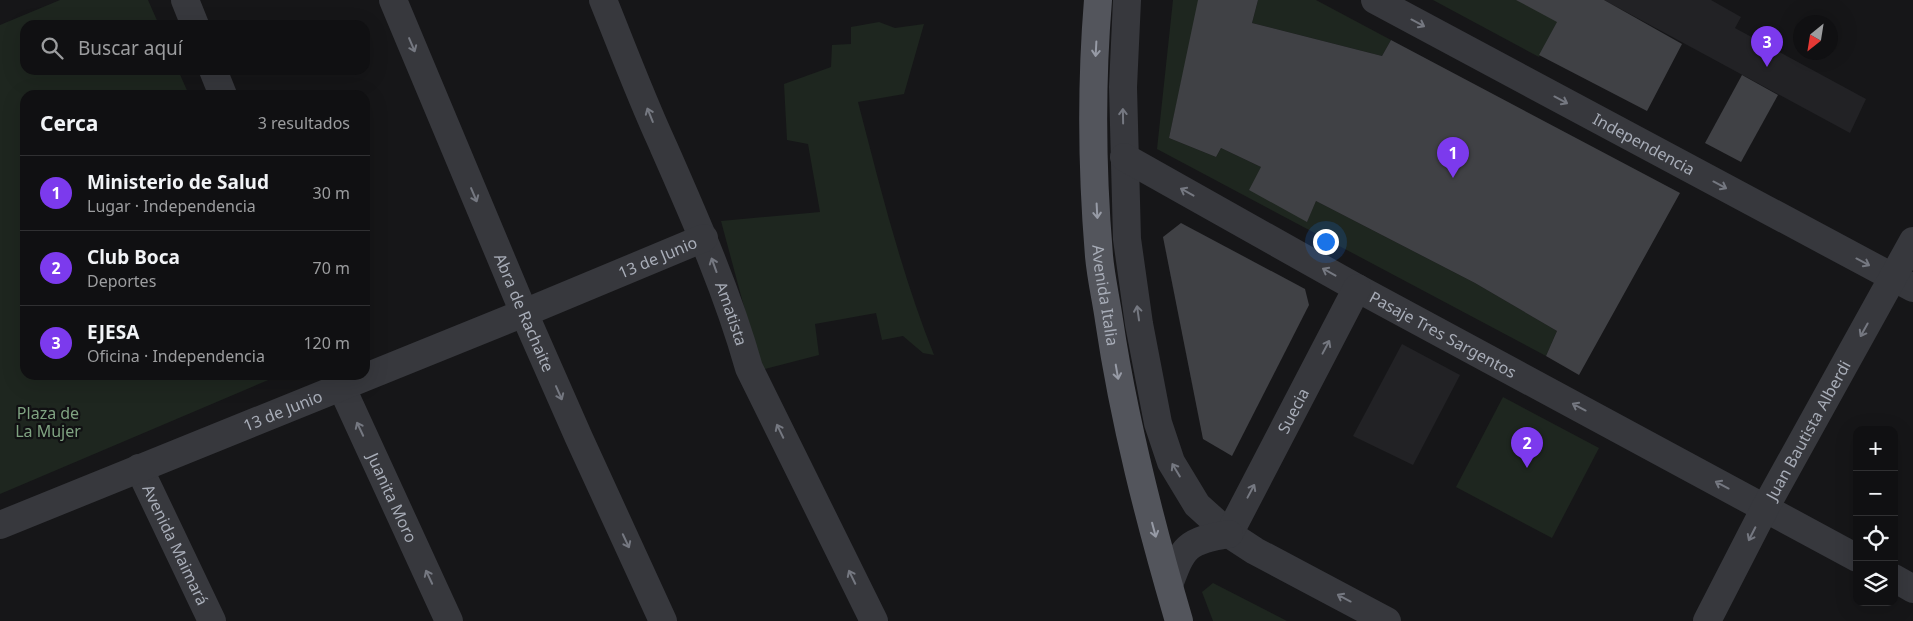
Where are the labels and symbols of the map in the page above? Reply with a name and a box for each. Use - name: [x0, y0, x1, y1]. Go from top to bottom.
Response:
- north arrow: [1793, 15, 1838, 60]
- one-way arrow: [1410, 18, 1425, 28]
- pin: 3: [1751, 26, 1783, 67]
- one-way arrow: [407, 37, 417, 52]
- one-way arrow: [1091, 40, 1100, 56]
- one-way arrow: [1553, 96, 1568, 105]
- one-way arrow: [645, 108, 654, 123]
- street label: Independencia: [1589, 108, 1699, 180]
- one-way arrow: [1119, 109, 1128, 125]
- pin: 1: [1437, 137, 1469, 178]
- one-way arrow: [1712, 180, 1727, 190]
- one-way arrow: [470, 187, 480, 202]
- one-way arrow: [1180, 187, 1195, 196]
- one-way arrow: [1092, 203, 1101, 219]
- your location: [1313, 229, 1339, 255]
- street label: 13 de Junio: [615, 231, 700, 284]
- street label: Avenida Italia: [1087, 244, 1124, 347]
- street label: Abra de Rachaite: [489, 250, 560, 375]
- one-way arrow: [709, 257, 718, 273]
- one-way arrow: [1855, 257, 1870, 267]
- one-way arrow: [1322, 266, 1336, 276]
- street label: Amatista: [710, 278, 753, 348]
- street label: Pasaje Tres Sargentos: [1366, 286, 1520, 383]
- one-way arrow: [1132, 305, 1142, 321]
- one-way arrow: [1859, 323, 1869, 337]
- one-way arrow: [1322, 340, 1331, 355]
- street label: Juan Bautista Alberdi: [1760, 356, 1856, 506]
- one-way arrow: [1113, 364, 1123, 380]
- street label: Suecia: [1272, 384, 1314, 437]
- street label: 13 de Junio: [240, 385, 326, 436]
- one-way arrow: [554, 385, 564, 400]
- park label: Plaza de La Mujer: [15, 402, 81, 442]
- one-way arrow: [1573, 402, 1587, 412]
- one-way arrow: [355, 422, 365, 437]
- one-way arrow: [775, 424, 785, 439]
- pin: 2: [1511, 427, 1543, 468]
- street label: Juanita Moro: [361, 447, 422, 546]
- one-way arrow: [1171, 464, 1181, 478]
- one-way arrow: [1715, 480, 1730, 490]
- street label: Avenida Maimará: [137, 481, 214, 609]
- one-way arrow: [1247, 484, 1256, 499]
- one-way arrow: [1150, 522, 1159, 538]
- one-way arrow: [1747, 526, 1757, 541]
- one-way arrow: [622, 533, 631, 548]
- one-way arrow: [423, 570, 433, 585]
- one-way arrow: [847, 570, 856, 585]
- one-way arrow: [1336, 593, 1351, 603]

